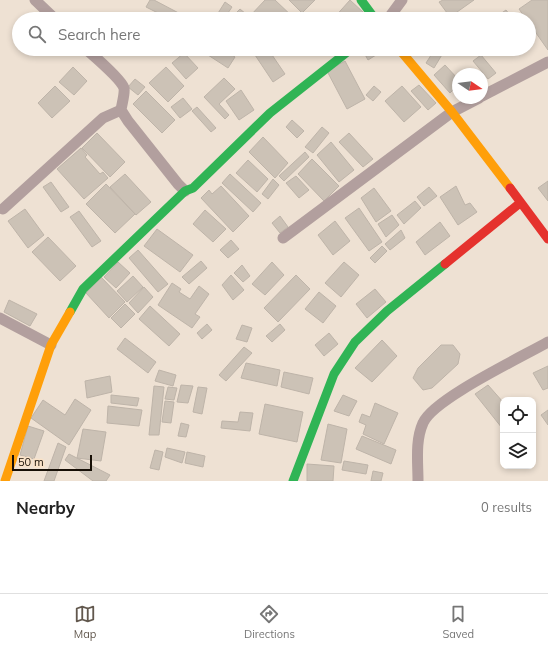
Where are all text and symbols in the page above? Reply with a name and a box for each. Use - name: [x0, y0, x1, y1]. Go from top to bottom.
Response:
- search box: [12, 12, 536, 56]
- icon: search: [26, 23, 48, 45]
- text: Search here: [58, 25, 140, 44]
- north arrow: [452, 68, 488, 104]
- map controls: [500, 397, 536, 469]
- button: locate: [500, 397, 536, 433]
- button: layers: [500, 433, 536, 469]
- scale bar: [12, 453, 92, 472]
- text: 50 m: [18, 455, 44, 469]
- text: Nearby: [16, 497, 75, 518]
- text: 0 results: [481, 499, 532, 515]
- tab: Map: [74, 603, 96, 641]
- tab: Directions: [244, 603, 295, 641]
- tab: Saved: [442, 603, 474, 641]

